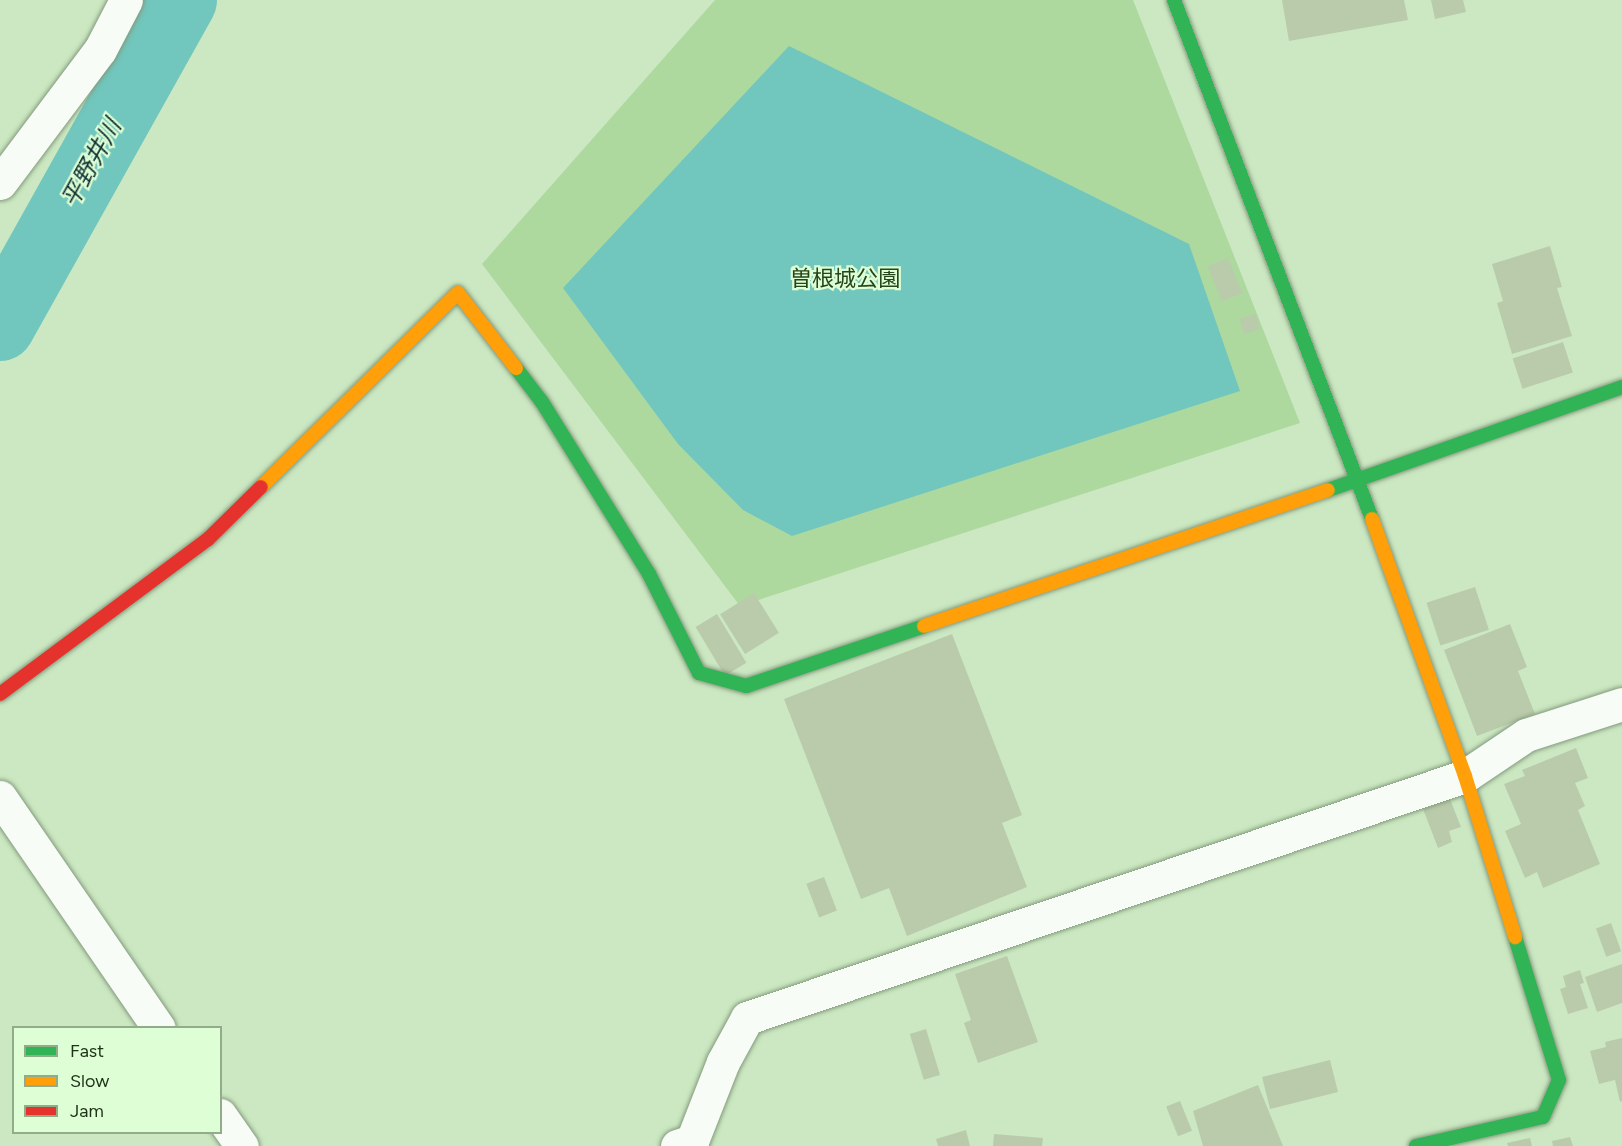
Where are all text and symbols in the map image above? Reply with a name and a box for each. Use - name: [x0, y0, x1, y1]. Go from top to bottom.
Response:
- water label: 平野井川: [55, 114, 127, 212]
- park label: 曽根城公園: [790, 266, 900, 292]
- legend: [12, 1026, 222, 1134]
- text: Fast: [70, 1040, 104, 1062]
- text: Slow: [70, 1070, 109, 1092]
- text: Jam: [70, 1100, 104, 1122]

